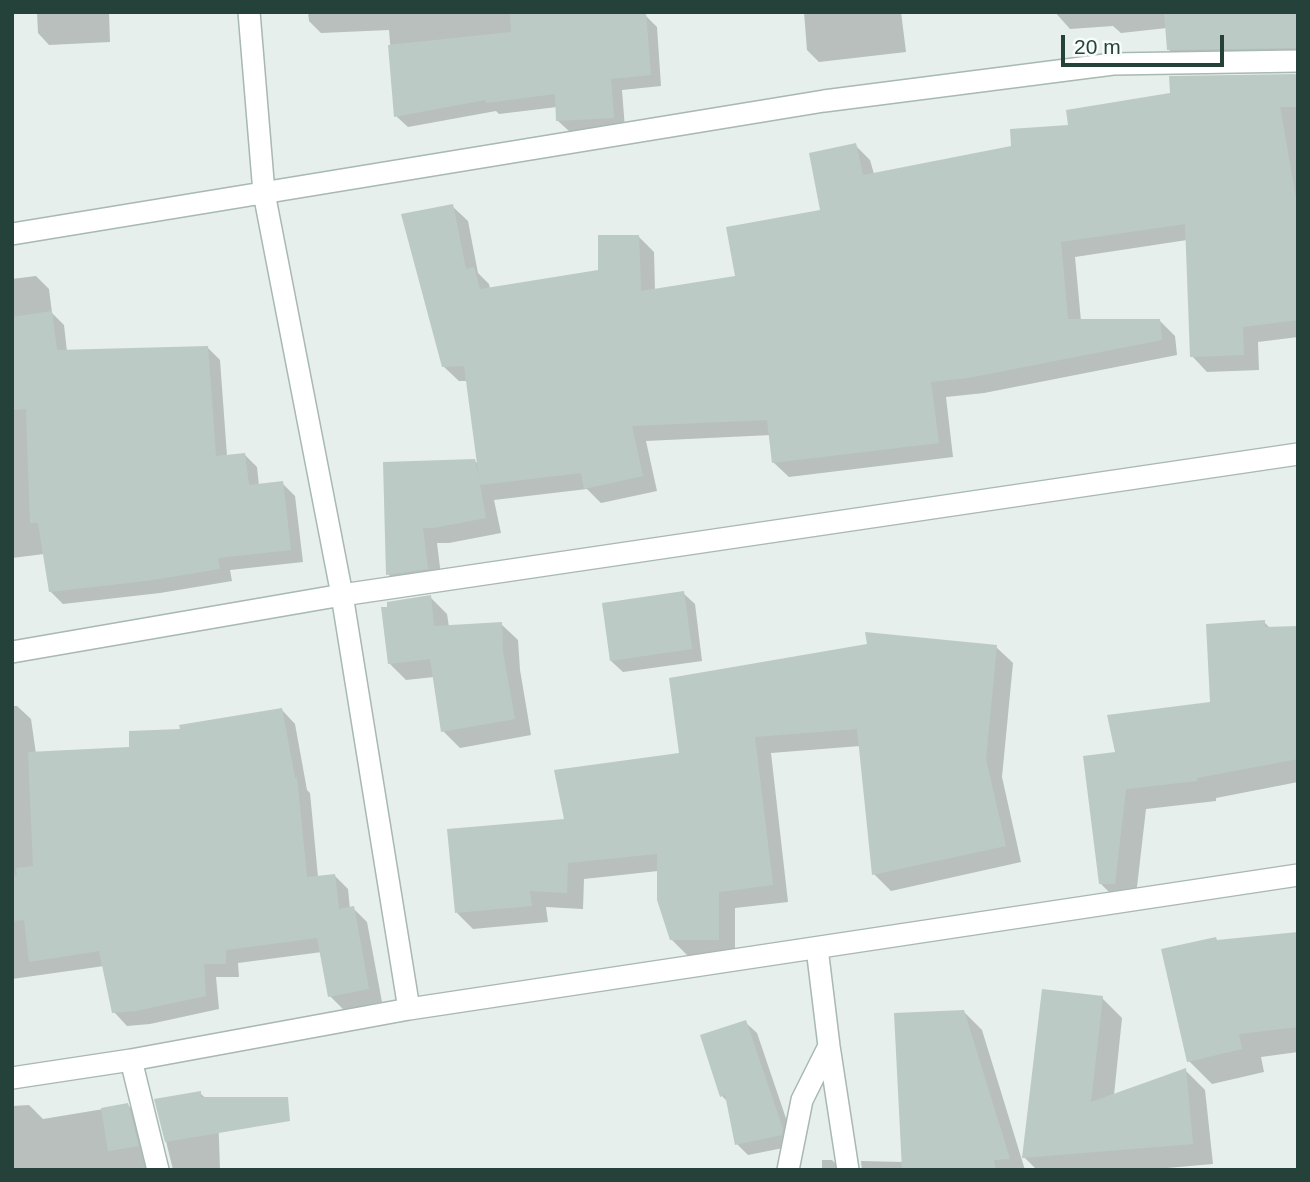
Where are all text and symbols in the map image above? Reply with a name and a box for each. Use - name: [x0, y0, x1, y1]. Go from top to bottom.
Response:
- scale bar: [1065, 21, 1228, 65]
- text: 20 m: [1074, 35, 1121, 58]

